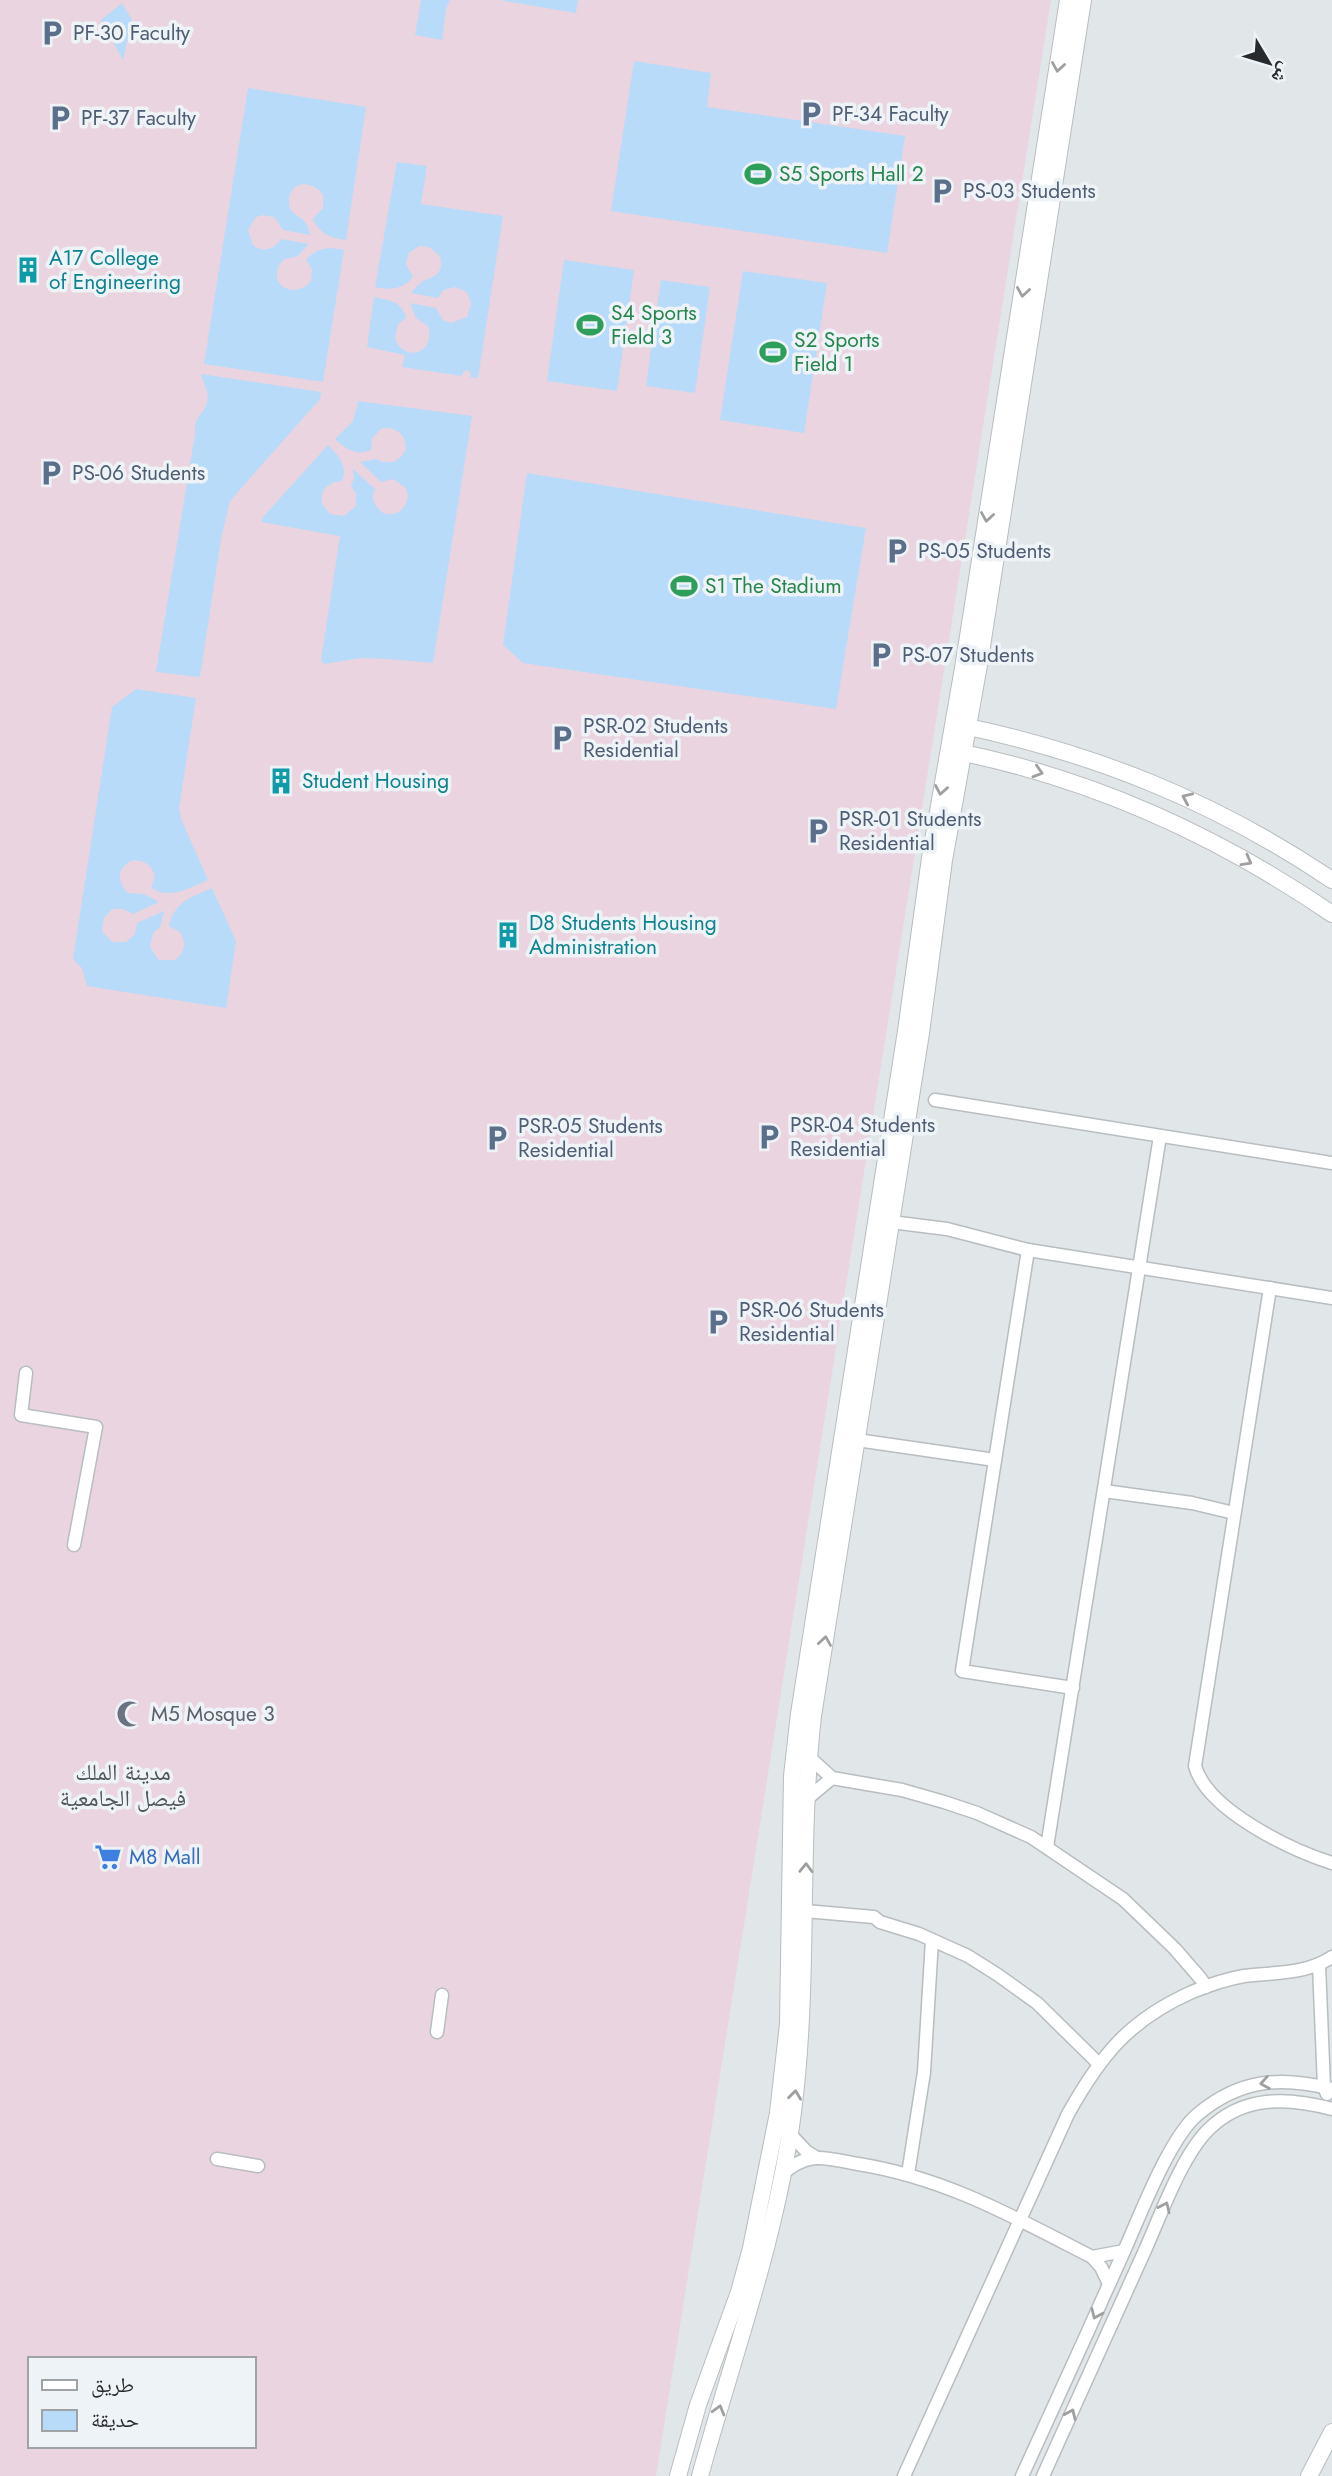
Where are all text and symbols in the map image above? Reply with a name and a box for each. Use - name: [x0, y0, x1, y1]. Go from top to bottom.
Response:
- parking icon: PF-30 Faculty: [37, 18, 67, 48]
- place label: PF-30 Faculty: [73, 18, 191, 48]
- north arrow: [1234, 28, 1304, 98]
- text: ش: [1265, 57, 1299, 89]
- one-way arrow: [1051, 62, 1066, 73]
- parking icon: PF-34 Faculty: [796, 99, 826, 129]
- place label: PF-34 Faculty: [832, 99, 949, 129]
- parking icon: PF-37 Faculty: [45, 103, 75, 133]
- place label: PF-37 Faculty: [81, 103, 197, 133]
- sports icon: S5 Sports Hall 2: [743, 159, 773, 189]
- place label: S5 Sports Hall 2: [779, 159, 924, 189]
- parking icon: PS-03 Students: [927, 176, 957, 206]
- place label: PS-03 Students: [963, 176, 1096, 206]
- place label: A17 College of Engineering: [49, 243, 181, 297]
- building icon: A17 College of Engineering: [13, 255, 43, 285]
- one-way arrow: [1016, 286, 1031, 298]
- place label: S4 Sports Field 3: [611, 298, 697, 352]
- sports icon: S4 Sports Field 3: [575, 310, 605, 340]
- place label: S2 Sports Field 1: [794, 325, 879, 379]
- sports icon: S2 Sports Field 1: [758, 337, 788, 367]
- parking icon: PS-06 Students: [36, 458, 66, 488]
- place label: PS-06 Students: [72, 458, 205, 488]
- one-way arrow: [980, 511, 995, 523]
- parking icon: PS-05 Students: [882, 536, 912, 566]
- place label: PS-05 Students: [918, 536, 1051, 566]
- sports icon: S1 The Stadium: [669, 571, 699, 601]
- place label: S1 The Stadium: [705, 571, 842, 601]
- parking icon: PS-07 Students: [866, 640, 896, 670]
- place label: PS-07 Students: [902, 640, 1034, 670]
- place label: PSR-02 Students Residential: [583, 711, 728, 765]
- parking icon: PSR-02 Students Residential: [547, 723, 577, 753]
- one-way arrow: [1032, 764, 1044, 779]
- building icon: Student Housing: [266, 766, 296, 796]
- place label: Student Housing: [302, 766, 449, 796]
- one-way arrow: [934, 784, 949, 795]
- one-way arrow: [1182, 792, 1195, 806]
- place label: PSR-01 Students Residential: [839, 804, 981, 858]
- parking icon: PSR-01 Students Residential: [803, 816, 833, 846]
- one-way arrow: [1240, 853, 1252, 866]
- place label: D8 Students Housing Administration: [529, 908, 717, 962]
- building icon: D8 Students Housing Administration: [493, 920, 523, 950]
- place label: PSR-04 Students Residential: [790, 1110, 935, 1164]
- place label: PSR-05 Students Residential: [518, 1111, 663, 1165]
- parking icon: PSR-04 Students Residential: [754, 1122, 784, 1152]
- parking icon: PSR-05 Students Residential: [482, 1123, 512, 1153]
- place label: PSR-06 Students Residential: [739, 1295, 884, 1349]
- parking icon: PSR-06 Students Residential: [703, 1307, 733, 1337]
- one-way arrow: [818, 1635, 833, 1647]
- mosque icon: M5 Mosque 3: [115, 1699, 145, 1729]
- place label: M5 Mosque 3: [151, 1699, 275, 1729]
- district label: مدينة الملك فيصل الجامعية: [60, 1755, 186, 1815]
- supermarket icon: M8 Mall: [93, 1842, 123, 1872]
- place label: M8 Mall: [129, 1842, 201, 1872]
- one-way arrow: [798, 1862, 814, 1872]
- one-way arrow: [1259, 2074, 1271, 2089]
- one-way arrow: [788, 2089, 803, 2100]
- one-way arrow: [1157, 2202, 1171, 2214]
- one-way arrow: [1090, 2307, 1104, 2319]
- legend: [28, 2357, 256, 2448]
- text: طريق: [91, 2370, 134, 2400]
- text: حديقة: [91, 2405, 139, 2435]
- one-way arrow: [710, 2405, 725, 2417]
- one-way arrow: [1063, 2409, 1077, 2421]

